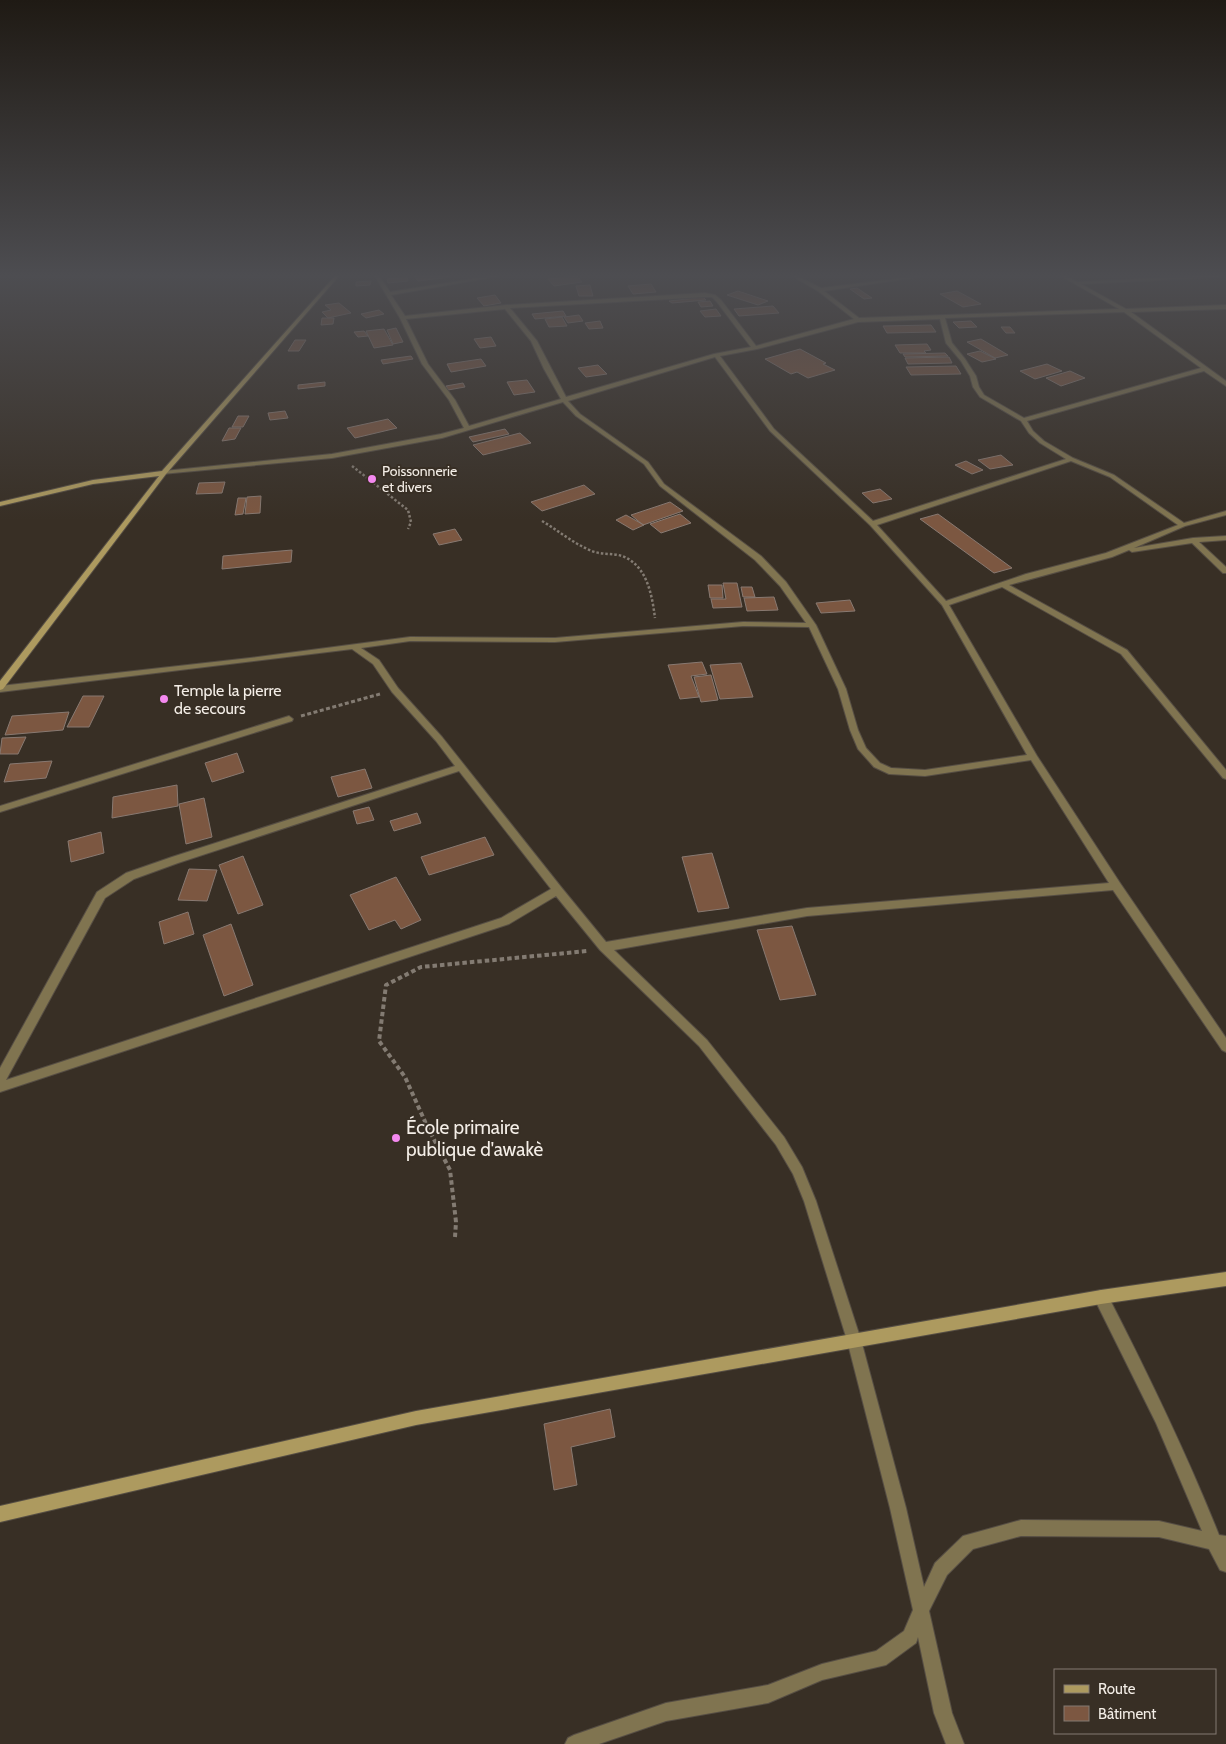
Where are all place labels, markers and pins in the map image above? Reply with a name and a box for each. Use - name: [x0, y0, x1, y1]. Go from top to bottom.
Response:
- place label: Poissonnerie et divers: [382, 462, 457, 496]
- marker: Poissonnerie et divers: [366, 473, 378, 485]
- place label: Temple la pierre de secours: [174, 681, 282, 718]
- marker: Temple la pierre de secours: [158, 693, 170, 705]
- place label: École primaire publique d'awakè: [406, 1115, 543, 1161]
- marker: École primaire publique d'awakè: [390, 1132, 402, 1144]

